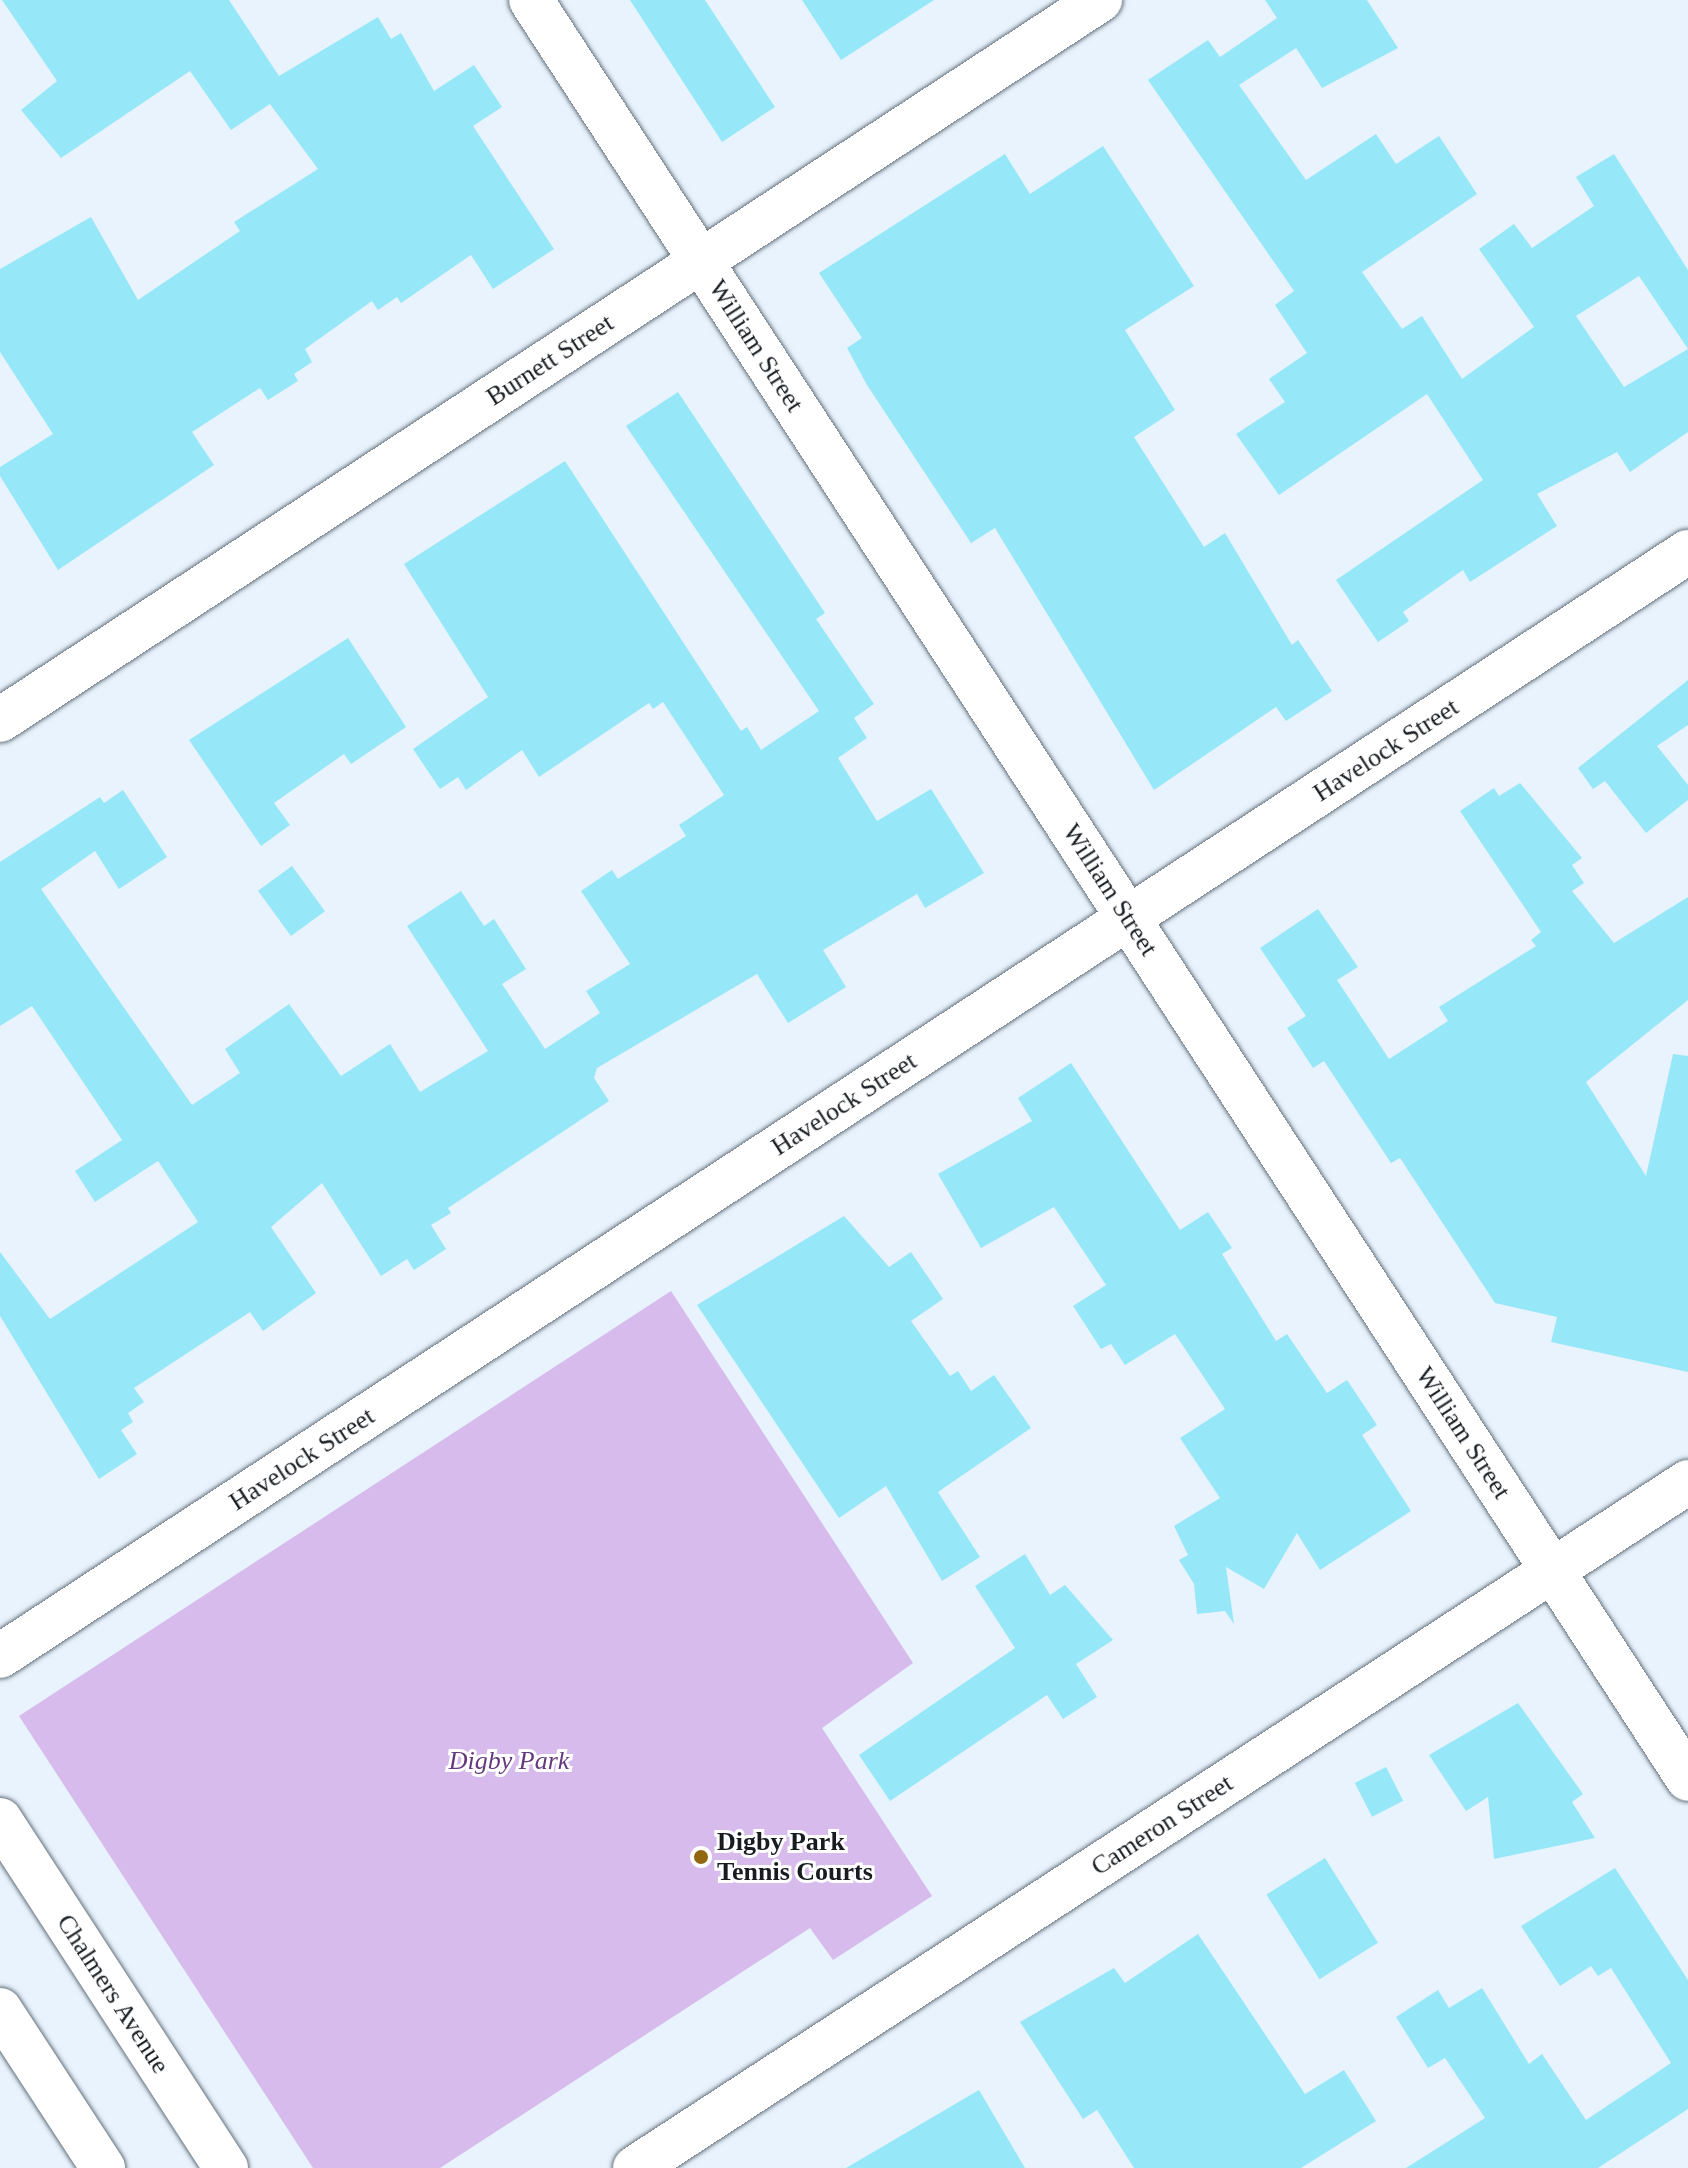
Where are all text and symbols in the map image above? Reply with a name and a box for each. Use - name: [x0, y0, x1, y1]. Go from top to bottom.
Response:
- street label: William Street: [702, 274, 810, 418]
- street label: Burnett Street: [481, 307, 619, 413]
- street label: Havelock Street: [1308, 692, 1464, 808]
- street label: William Street: [1056, 818, 1164, 962]
- street label: Havelock Street: [766, 1046, 922, 1162]
- street label: William Street: [1409, 1361, 1517, 1505]
- street label: Havelock Street: [224, 1401, 380, 1517]
- park label: Digby Park: [449, 1745, 569, 1777]
- street label: Cameron Street: [1085, 1768, 1239, 1882]
- place label: Digby Park Tennis Courts: [717, 1826, 873, 1888]
- marker: Digby Park Tennis Courts: [692, 1848, 710, 1866]
- street label: Chalmers Avenue: [50, 1908, 176, 2080]

